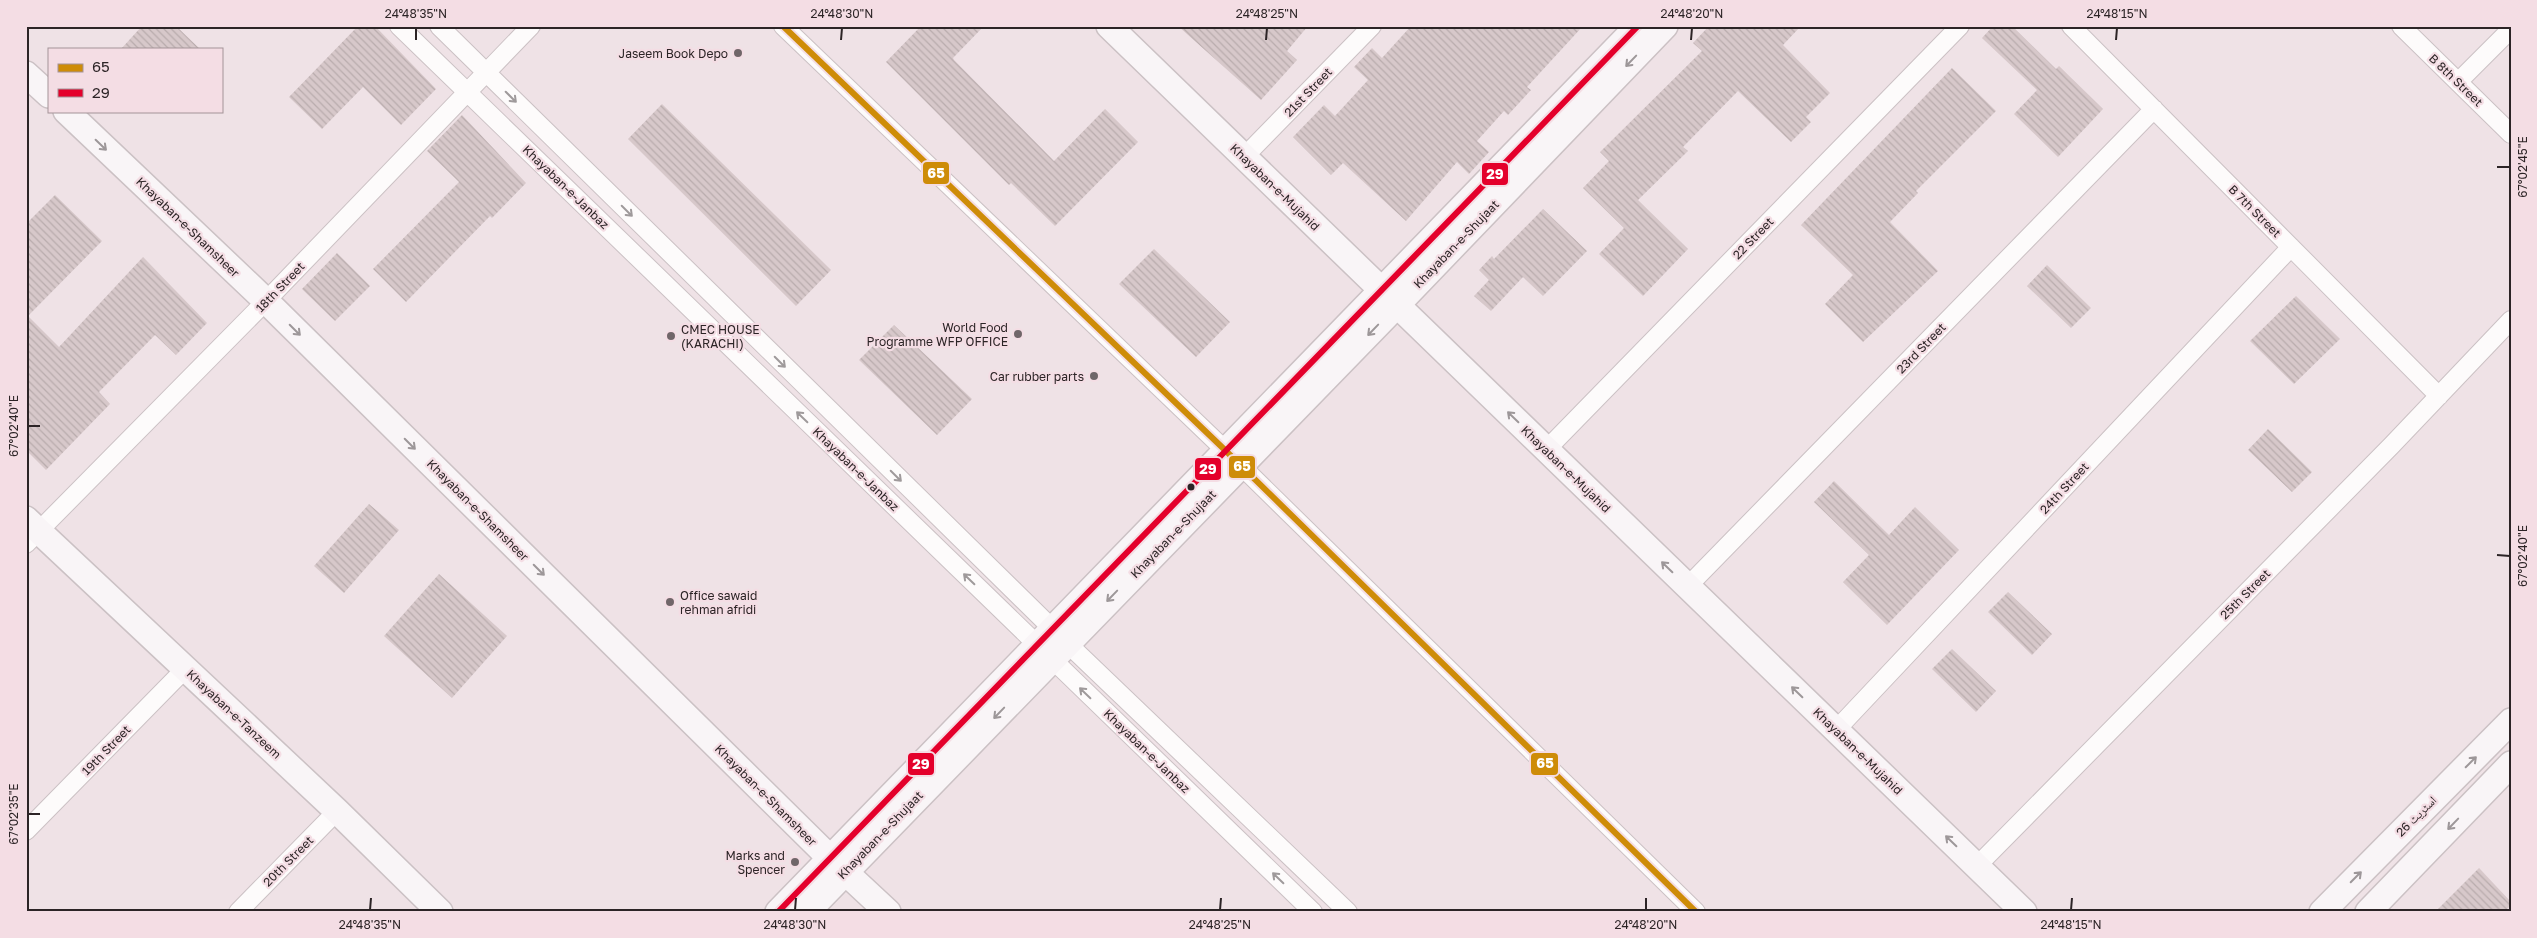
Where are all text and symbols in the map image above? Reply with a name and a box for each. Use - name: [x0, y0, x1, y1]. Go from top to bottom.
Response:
- text: 24°48'35"N: [385, 6, 447, 21]
- text: 24°48'30"N: [811, 6, 873, 21]
- text: 24°48'25"N: [1236, 6, 1298, 21]
- text: 24°48'20"N: [1661, 6, 1723, 21]
- text: 24°48'15"N: [2086, 6, 2148, 21]
- place label: Jaseem Book Depo: [618, 46, 728, 61]
- marker: Jaseem Book Depo: [732, 47, 744, 59]
- legend: [48, 48, 222, 112]
- street label: B 8th Street: [2426, 51, 2486, 110]
- one-way arrow: [1625, 55, 1637, 68]
- text: 65: [92, 57, 110, 75]
- street label: 21st Street: [1281, 64, 1335, 120]
- text: 29: [92, 83, 110, 101]
- one-way arrow: [505, 91, 518, 103]
- text: 67°02'45"E: [2515, 136, 2530, 198]
- one-way arrow: [95, 139, 108, 151]
- street label: Khayaban-e-Mujahid: [1227, 140, 1323, 234]
- street label: Khayaban-e-Janbaz: [520, 142, 612, 232]
- line badge: 65: [922, 161, 950, 185]
- line badge: 29: [1481, 162, 1509, 186]
- text: 65: [927, 164, 945, 181]
- text: 29: [1486, 165, 1504, 182]
- street label: Khayaban-e-Shamsheer: [133, 174, 243, 280]
- street label: B 7th Street: [2226, 182, 2285, 241]
- street label: Khayaban-e-Shujaat: [1410, 197, 1502, 291]
- one-way arrow: [621, 205, 633, 217]
- street label: 22 Street: [1729, 214, 1777, 262]
- street label: 18th Street: [252, 259, 308, 315]
- street label: 23rd Street: [1893, 319, 1949, 376]
- place label: World Food Programme WFP OFFICE: [867, 320, 1008, 349]
- place label: CMEC HOUSE (KARACHI): [681, 322, 760, 351]
- one-way arrow: [289, 323, 301, 336]
- one-way arrow: [1367, 324, 1379, 336]
- marker: World Food Programme WFP OFFICE: [1012, 328, 1024, 340]
- marker: CMEC HOUSE (KARACHI): [665, 330, 677, 342]
- one-way arrow: [774, 355, 786, 367]
- place label: Car rubber parts: [990, 369, 1084, 384]
- marker: Car rubber parts: [1088, 370, 1100, 382]
- text: 67°02'40"E: [6, 395, 21, 457]
- one-way arrow: [796, 411, 809, 423]
- one-way arrow: [1507, 411, 1519, 423]
- street label: Khayaban-e-Mujahid: [1518, 422, 1614, 516]
- street label: Khayaban-e-Janbaz: [810, 424, 902, 514]
- one-way arrow: [404, 438, 417, 450]
- line badge: 65: [1228, 455, 1256, 479]
- street label: Khayaban-e-Shamsheer: [424, 456, 532, 564]
- line badge: 29: [1194, 457, 1222, 481]
- text: 65: [1233, 457, 1251, 474]
- street label: 24th Street: [2036, 459, 2092, 517]
- text: 29: [1199, 460, 1217, 477]
- one-way arrow: [890, 469, 902, 482]
- unlabelled marker: [1186, 482, 1196, 492]
- street label: Khayaban-e-Shujaat: [1127, 487, 1219, 581]
- text: 67°02'40"E: [2515, 525, 2530, 587]
- one-way arrow: [1661, 561, 1674, 573]
- one-way arrow: [532, 564, 545, 576]
- street label: 25th Street: [2217, 566, 2273, 622]
- one-way arrow: [963, 573, 976, 585]
- place label: Office sawaid rehman afridi: [680, 588, 757, 617]
- one-way arrow: [1107, 590, 1119, 602]
- marker: Office sawaid rehman afridi: [664, 596, 676, 608]
- street label: Khayaban-e-Tanzeem: [184, 666, 284, 762]
- one-way arrow: [1790, 686, 1803, 698]
- one-way arrow: [1079, 687, 1092, 699]
- street label: Khayaban-e-Mujahid: [1810, 704, 1906, 798]
- one-way arrow: [993, 706, 1005, 719]
- street label: Khayaban-e-Janbaz: [1101, 706, 1193, 796]
- street label: 19th Street: [78, 722, 134, 778]
- street label: Khayaban-e-Shamsheer: [712, 741, 820, 849]
- line badge: 29: [907, 752, 935, 776]
- line badge: 65: [1530, 752, 1559, 776]
- text: 65: [1536, 754, 1554, 771]
- text: 29: [912, 755, 930, 772]
- one-way arrow: [2464, 756, 2476, 768]
- text: 67°02'35"E: [6, 783, 21, 845]
- street label: Khayaban-e-Shujaat: [834, 788, 926, 882]
- street label: اسٹریٹ 26: [2393, 793, 2440, 840]
- one-way arrow: [2447, 818, 2459, 831]
- street label: 20th Street: [260, 833, 316, 889]
- one-way arrow: [1945, 835, 1958, 847]
- place label: Marks and Spencer: [726, 848, 785, 877]
- marker: Marks and Spencer: [789, 856, 801, 868]
- one-way arrow: [2350, 871, 2362, 883]
- one-way arrow: [1272, 872, 1285, 884]
- text: 24°48'35"N: [339, 917, 401, 932]
- text: 24°48'30"N: [764, 917, 826, 932]
- text: 24°48'25"N: [1189, 917, 1251, 932]
- text: 24°48'20"N: [1615, 917, 1677, 932]
- text: 24°48'15"N: [2040, 917, 2102, 932]

